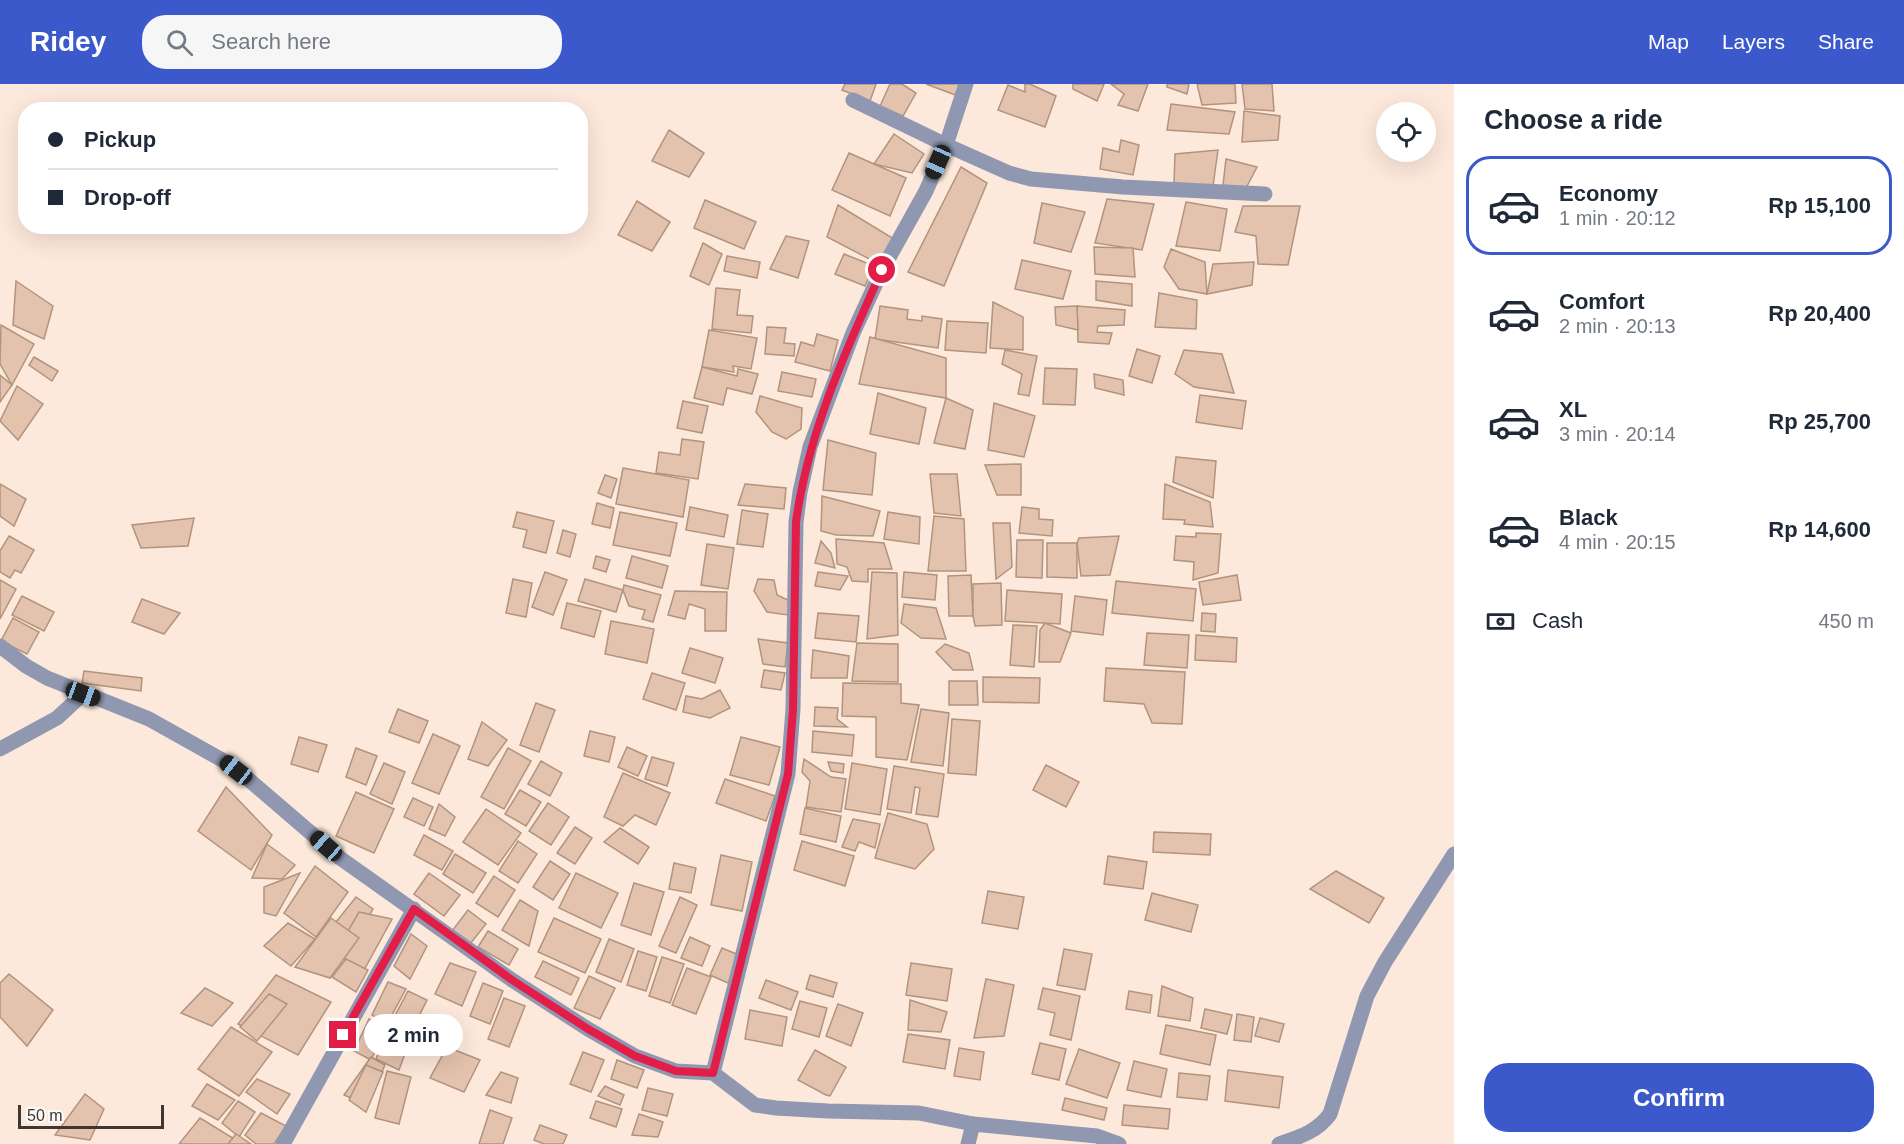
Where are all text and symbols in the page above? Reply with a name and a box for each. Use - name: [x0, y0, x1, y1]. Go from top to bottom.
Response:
- search box: [142, 15, 562, 69]
- text: Ridey: [30, 26, 106, 57]
- icon: search: [163, 26, 196, 59]
- text: Search here: [211, 29, 331, 54]
- text: Map: [1648, 30, 1689, 53]
- text: Layers: [1722, 30, 1785, 53]
- text: Share: [1818, 30, 1874, 53]
- map controls: [1376, 102, 1436, 162]
- button: locate: [1376, 102, 1436, 162]
- text: Choose a ride: [1484, 105, 1663, 135]
- text: Pickup: [84, 127, 156, 152]
- car: [922, 142, 954, 182]
- icon: car: [1487, 179, 1541, 233]
- text: Economy: [1559, 181, 1658, 206]
- text: Drop-off: [84, 185, 171, 210]
- text: Rp 15,100: [1768, 193, 1871, 218]
- text: 1 min · 20:12: [1559, 207, 1676, 229]
- route start: [868, 256, 895, 283]
- icon: car: [1487, 287, 1541, 341]
- text: Comfort: [1559, 289, 1645, 314]
- text: Rp 20,400: [1768, 301, 1871, 326]
- text: 2 min · 20:13: [1559, 315, 1676, 337]
- icon: car: [1487, 395, 1541, 449]
- text: XL: [1559, 397, 1587, 422]
- text: Rp 25,700: [1768, 409, 1871, 434]
- text: 3 min · 20:14: [1559, 423, 1676, 445]
- icon: car: [1487, 503, 1541, 557]
- text: Black: [1559, 505, 1618, 530]
- text: Rp 14,600: [1768, 517, 1871, 542]
- text: 4 min · 20:15: [1559, 531, 1676, 553]
- icon: cash: [1484, 605, 1517, 638]
- text: Cash: [1532, 608, 1583, 633]
- text: 450 m: [1818, 610, 1874, 632]
- car: [63, 679, 103, 709]
- car: [216, 752, 256, 788]
- car: [307, 827, 345, 865]
- callout: 2 min: [364, 1014, 463, 1056]
- route end: [329, 1021, 356, 1048]
- text: 2 min: [387, 1024, 440, 1046]
- button: Confirm: [1484, 1063, 1874, 1132]
- scale bar: [18, 1102, 164, 1130]
- text: 50 m: [27, 1107, 63, 1124]

